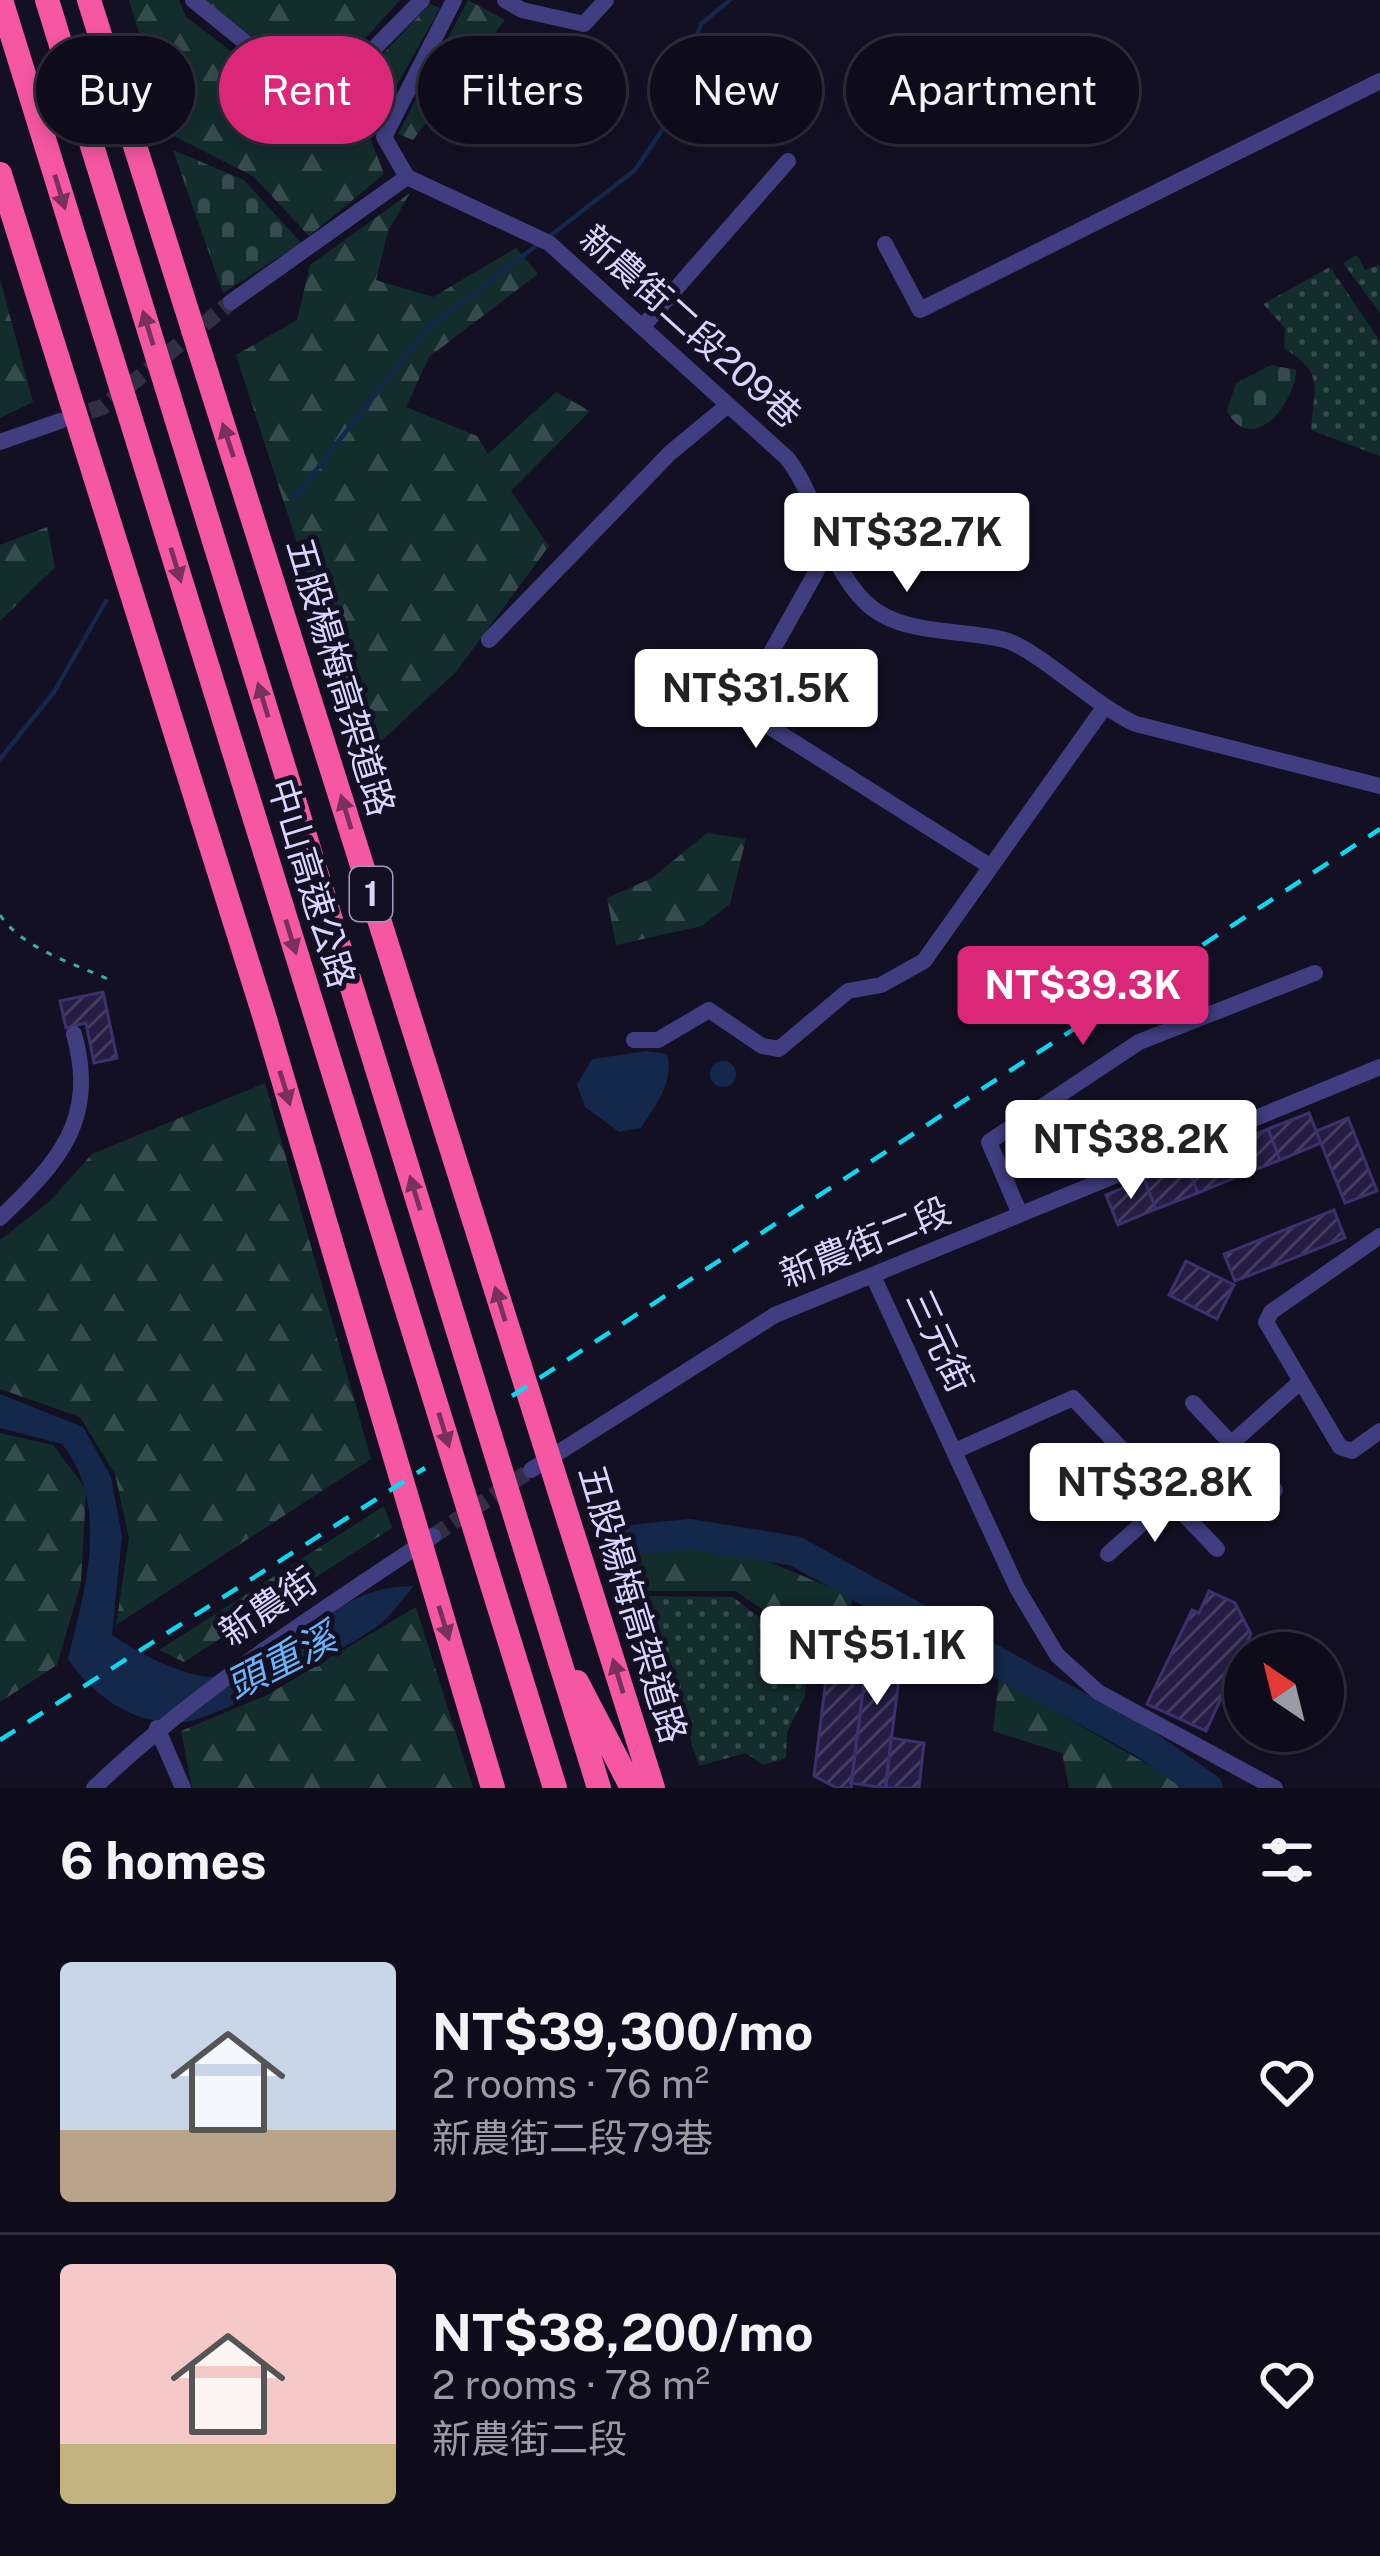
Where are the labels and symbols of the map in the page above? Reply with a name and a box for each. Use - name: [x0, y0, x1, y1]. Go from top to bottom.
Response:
- one-way arrow: [52, 174, 71, 211]
- street label: 新農街二段209巷: [572, 216, 810, 436]
- one-way arrow: [138, 309, 157, 346]
- one-way arrow: [218, 421, 236, 458]
- pin: NT$32.7K: [783, 493, 1031, 595]
- street label: 五股楊梅高架道路: [279, 533, 403, 821]
- one-way arrow: [168, 547, 186, 584]
- pin: NT$31.5K: [632, 649, 880, 751]
- one-way arrow: [253, 681, 272, 718]
- street label: 中山高速公路: [260, 774, 364, 992]
- one-way arrow: [335, 793, 354, 830]
- road number: 1: [350, 867, 392, 921]
- one-way arrow: [283, 919, 301, 956]
- pin: NT$39.3K: [959, 946, 1207, 1048]
- one-way arrow: [277, 1070, 295, 1107]
- pin: NT$38.2K: [1007, 1100, 1255, 1202]
- one-way arrow: [405, 1174, 424, 1211]
- street label: 新農街二段: [774, 1189, 956, 1295]
- street label: 三元街: [898, 1283, 982, 1399]
- one-way arrow: [490, 1285, 509, 1322]
- one-way arrow: [435, 1412, 454, 1449]
- pin: NT$32.8K: [1031, 1443, 1279, 1545]
- street label: 五股楊梅高架道路: [571, 1460, 695, 1748]
- street label: 新農街: [211, 1558, 325, 1654]
- one-way arrow: [436, 1605, 454, 1642]
- pin: NT$51.1K: [753, 1606, 1001, 1708]
- water label: 頭重溪: [218, 1612, 348, 1708]
- north arrow: [1224, 1632, 1344, 1752]
- one-way arrow: [607, 1657, 626, 1694]

